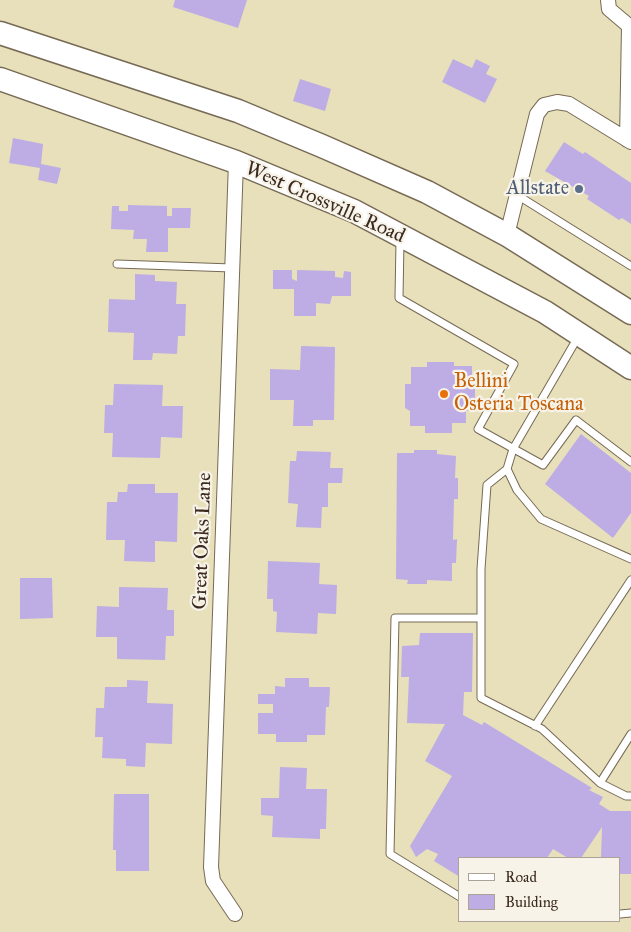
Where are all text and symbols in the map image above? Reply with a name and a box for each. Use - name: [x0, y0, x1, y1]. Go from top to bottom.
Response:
- street label: West Crossville Road: [241, 157, 409, 249]
- place label: Allstate: [506, 177, 569, 201]
- marker: Allstate: [573, 183, 585, 195]
- place label: Bellini Osteria Toscana: [454, 370, 583, 417]
- marker: Bellini Osteria Toscana: [438, 388, 450, 400]
- street label: Great Oaks Lane: [189, 472, 217, 610]
- legend: [458, 857, 621, 922]
- text: Road: [505, 868, 537, 886]
- text: Building: [505, 893, 558, 911]

